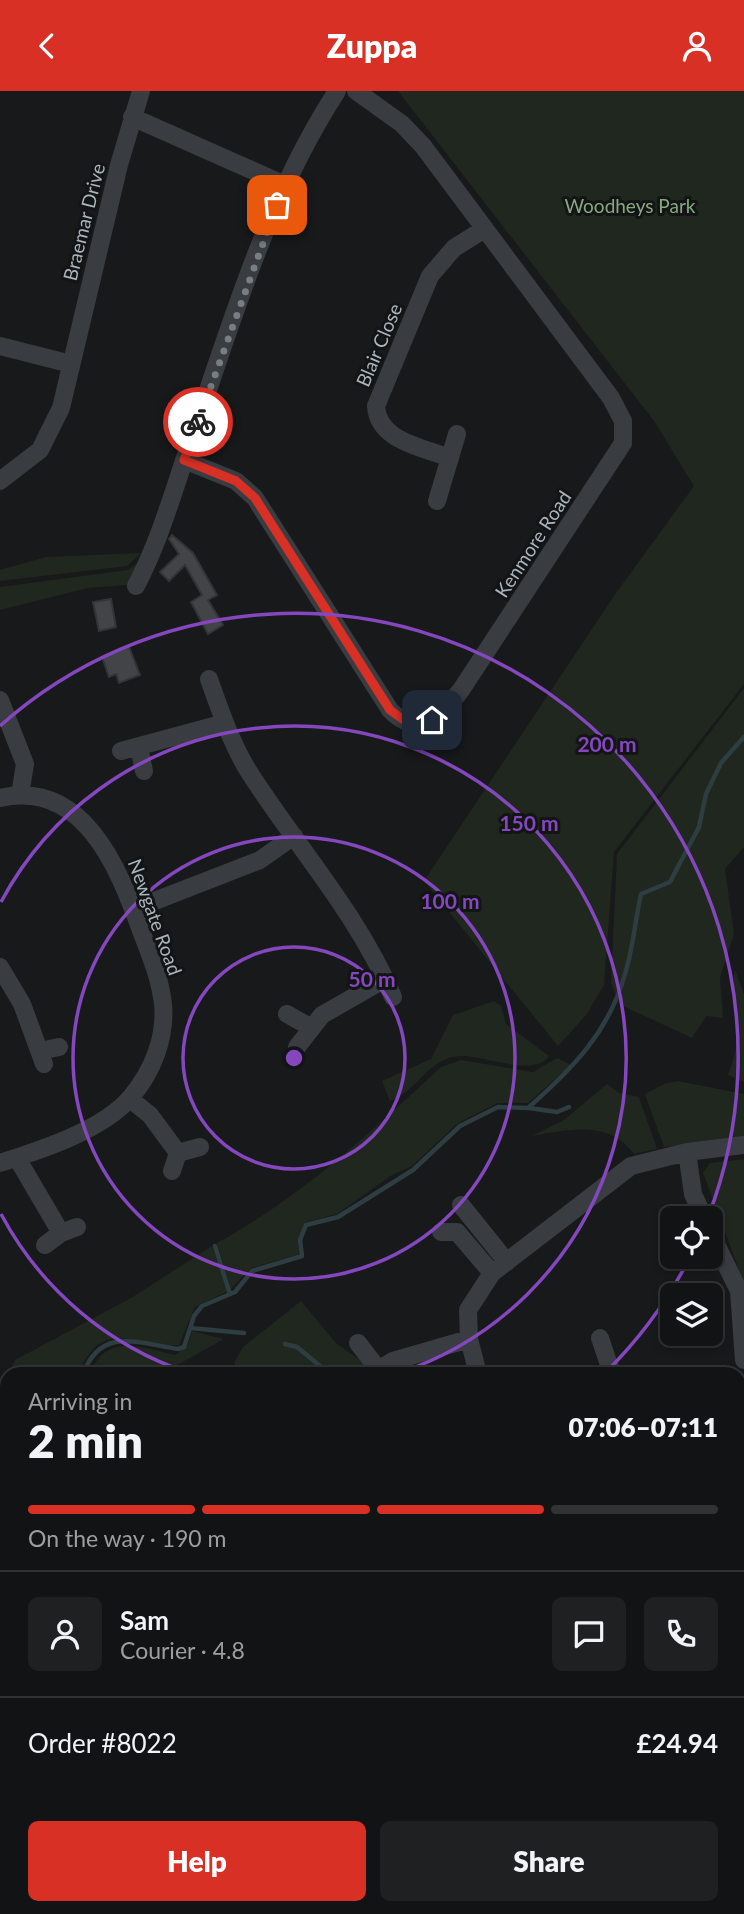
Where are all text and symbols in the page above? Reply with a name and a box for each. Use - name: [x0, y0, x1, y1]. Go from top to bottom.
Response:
- text: Zuppa: [327, 26, 417, 65]
- icon: back: [28, 27, 66, 65]
- icon: person: [678, 27, 716, 65]
- street label: Braemar Drive: [58, 161, 109, 283]
- pin: [247, 175, 307, 235]
- icon: bag: [258, 186, 296, 224]
- park label: Woodheys Park: [564, 194, 696, 217]
- street label: Blair Close: [351, 300, 406, 390]
- courier: [163, 387, 233, 457]
- icon: bike: [179, 403, 217, 441]
- street label: Kenmore Road: [490, 486, 576, 601]
- pin: [402, 690, 462, 750]
- icon: home: [413, 701, 451, 739]
- text: 200 m: [577, 731, 637, 756]
- text: 150 m: [499, 810, 559, 835]
- street label: Newgate Road: [124, 856, 187, 978]
- text: 100 m: [420, 888, 480, 913]
- text: 50 m: [348, 966, 396, 991]
- centre of rings: [282, 1046, 306, 1070]
- map controls: [660, 1206, 723, 1346]
- button: locate: [660, 1206, 723, 1269]
- button: layers: [660, 1283, 723, 1346]
- text: Arriving in: [28, 1387, 132, 1415]
- text: 07:06–07:11: [568, 1411, 718, 1443]
- text: 2 min: [28, 1413, 143, 1468]
- text: On the way · 190 m: [28, 1524, 227, 1552]
- button: person: [28, 1597, 102, 1671]
- button: chat: [552, 1597, 626, 1671]
- button: phone: [644, 1597, 718, 1671]
- text: Sam: [120, 1604, 169, 1636]
- text: Courier · 4.8: [120, 1636, 245, 1664]
- text: Order #8022: [28, 1727, 177, 1759]
- text: £24.94: [636, 1727, 718, 1759]
- button: Help: [28, 1821, 366, 1901]
- button: Share: [380, 1821, 718, 1901]

